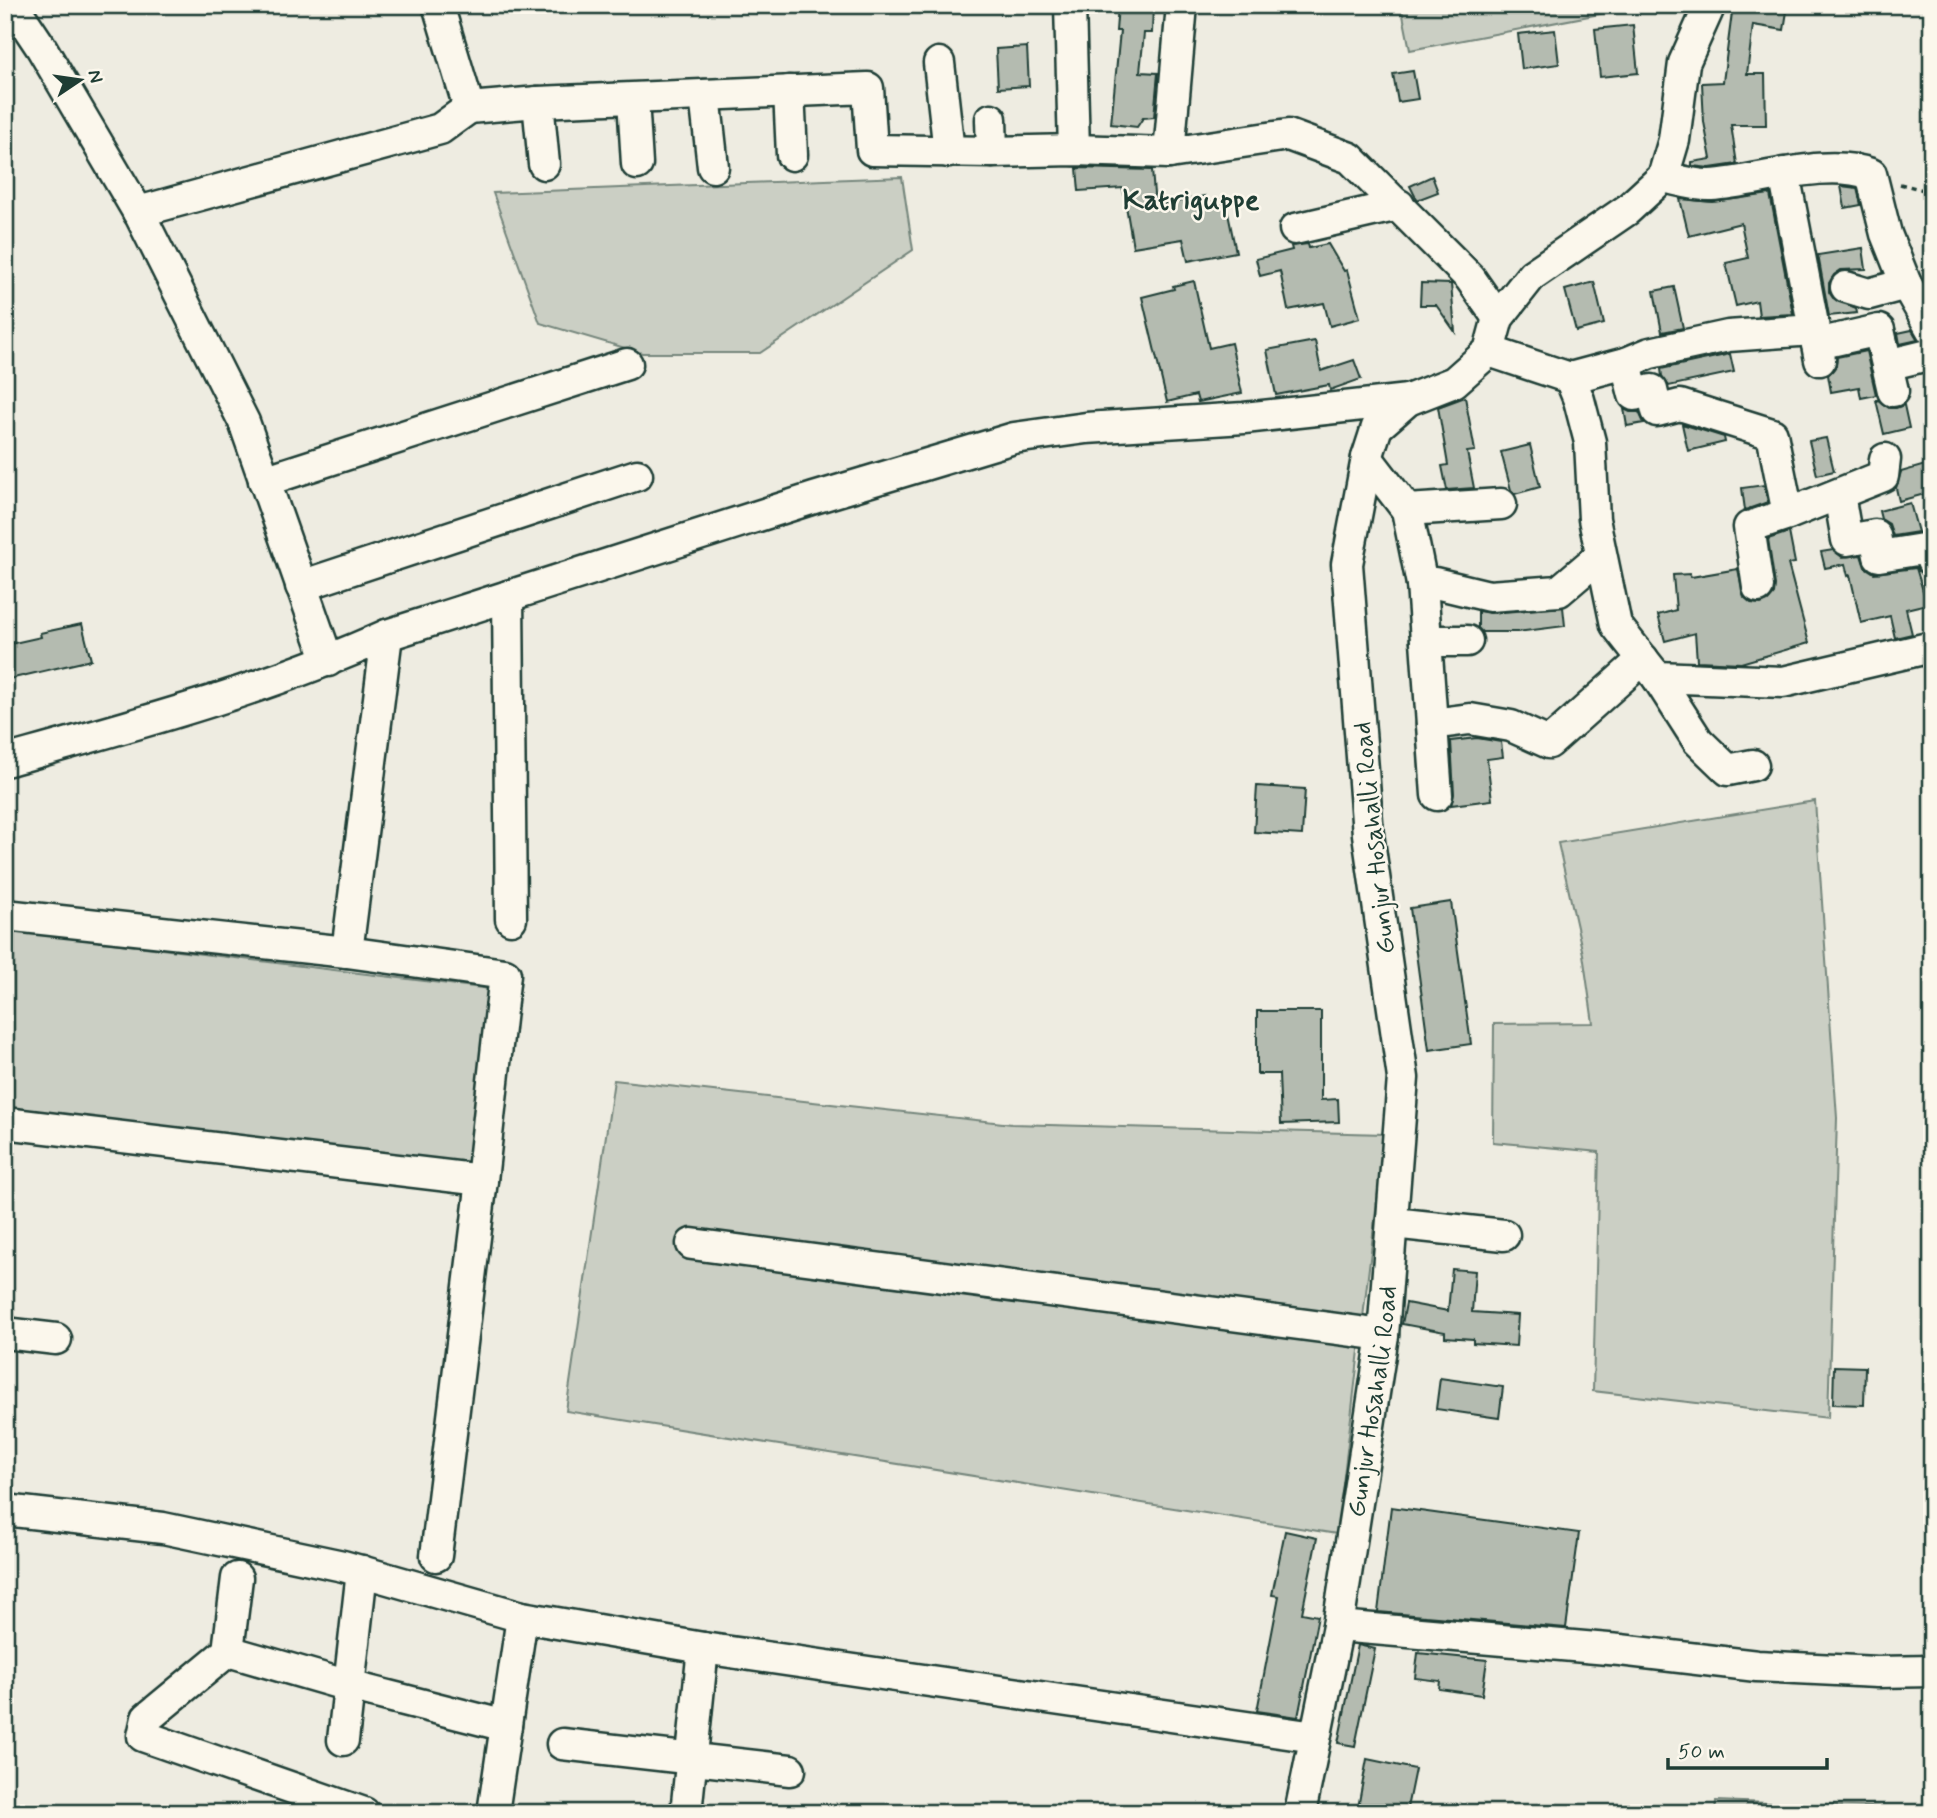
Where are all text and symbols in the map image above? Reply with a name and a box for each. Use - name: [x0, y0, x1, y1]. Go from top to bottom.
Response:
- north arrow: [46, 46, 116, 116]
- text: N: [81, 68, 109, 85]
- district label: Katriguppe: [1123, 181, 1260, 221]
- street label: Gunjur Hosahalli Road: [1346, 720, 1404, 956]
- street label: Gunjur Hosahalli Road: [1340, 1284, 1406, 1520]
- scale bar: [1668, 1727, 1827, 1771]
- text: 50 m: [1678, 1738, 1725, 1766]

